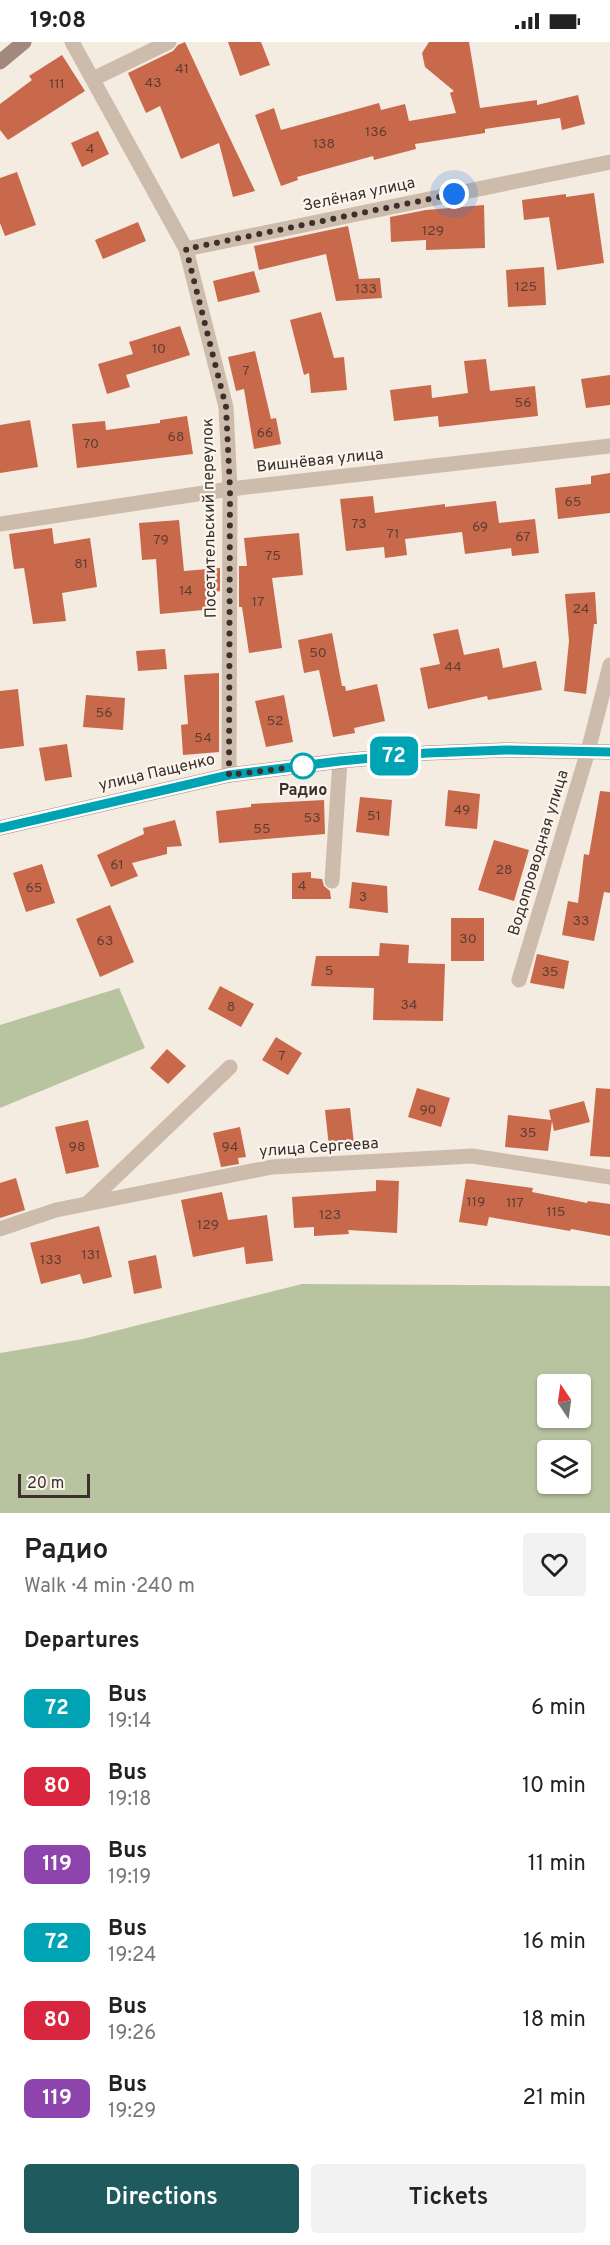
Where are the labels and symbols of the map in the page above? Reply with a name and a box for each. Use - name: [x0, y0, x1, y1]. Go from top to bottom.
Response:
- house number: 41: [175, 61, 189, 78]
- house number: 43: [144, 75, 162, 92]
- house number: 111: [49, 76, 65, 93]
- house number: 136: [365, 124, 387, 141]
- house number: 138: [313, 136, 335, 153]
- house number: 4: [86, 141, 94, 158]
- street label: Зелёная улица: [301, 173, 417, 217]
- your location: [439, 179, 469, 209]
- house number: 129: [422, 223, 444, 240]
- house number: 125: [515, 279, 537, 296]
- house number: 133: [355, 281, 377, 298]
- house number: 10: [152, 341, 166, 358]
- house number: 7: [242, 363, 250, 380]
- house number: 56: [514, 395, 532, 412]
- street label: Посетительский переулок: [198, 418, 222, 618]
- house number: 66: [257, 425, 273, 442]
- house number: 68: [168, 429, 184, 446]
- house number: 70: [83, 436, 99, 453]
- street label: Вишнёвая улица: [255, 444, 385, 478]
- house number: 65: [564, 494, 582, 511]
- house number: 73: [351, 516, 367, 533]
- house number: 69: [472, 519, 488, 536]
- house number: 71: [387, 526, 399, 543]
- house number: 67: [515, 529, 531, 546]
- house number: 79: [153, 532, 169, 549]
- house number: 75: [265, 548, 281, 565]
- house number: 81: [74, 556, 88, 573]
- house number: 14: [179, 583, 193, 600]
- house number: 17: [252, 594, 264, 611]
- house number: 24: [572, 601, 590, 618]
- house number: 50: [309, 645, 327, 662]
- house number: 44: [444, 659, 462, 676]
- house number: 56: [95, 705, 113, 722]
- house number: 52: [266, 713, 284, 730]
- house number: 54: [194, 730, 212, 747]
- line badge: 72: [367, 736, 421, 776]
- street label: улица Пащенко: [97, 750, 217, 796]
- marker: Радио: [290, 753, 316, 779]
- street label: Водопроводная улица: [504, 768, 574, 938]
- place label: Радио: [279, 781, 327, 801]
- house number: 49: [454, 802, 470, 819]
- house number: 51: [367, 808, 381, 825]
- house number: 53: [303, 810, 321, 827]
- house number: 55: [253, 821, 271, 838]
- house number: 61: [110, 857, 124, 874]
- house number: 28: [495, 862, 513, 879]
- house number: 4: [298, 878, 306, 895]
- house number: 65: [25, 880, 43, 897]
- house number: 3: [359, 889, 367, 906]
- house number: 33: [573, 913, 589, 930]
- house number: 30: [459, 931, 477, 948]
- house number: 63: [97, 933, 113, 950]
- house number: 5: [325, 963, 333, 980]
- house number: 35: [541, 964, 559, 981]
- house number: 34: [400, 997, 418, 1014]
- house number: 8: [227, 999, 235, 1016]
- house number: 7: [278, 1048, 286, 1065]
- house number: 90: [419, 1102, 437, 1119]
- house number: 35: [519, 1125, 537, 1142]
- street label: улица Сергеева: [259, 1134, 379, 1162]
- house number: 98: [69, 1139, 85, 1156]
- house number: 94: [221, 1139, 239, 1156]
- house number: 119: [467, 1194, 485, 1211]
- house number: 117: [506, 1195, 524, 1212]
- house number: 115: [546, 1204, 566, 1221]
- house number: 123: [319, 1207, 341, 1224]
- house number: 129: [197, 1217, 219, 1234]
- house number: 131: [82, 1247, 100, 1264]
- house number: 133: [40, 1252, 62, 1269]
- north arrow: [537, 1374, 591, 1428]
- scale bar: [18, 1471, 90, 1498]

